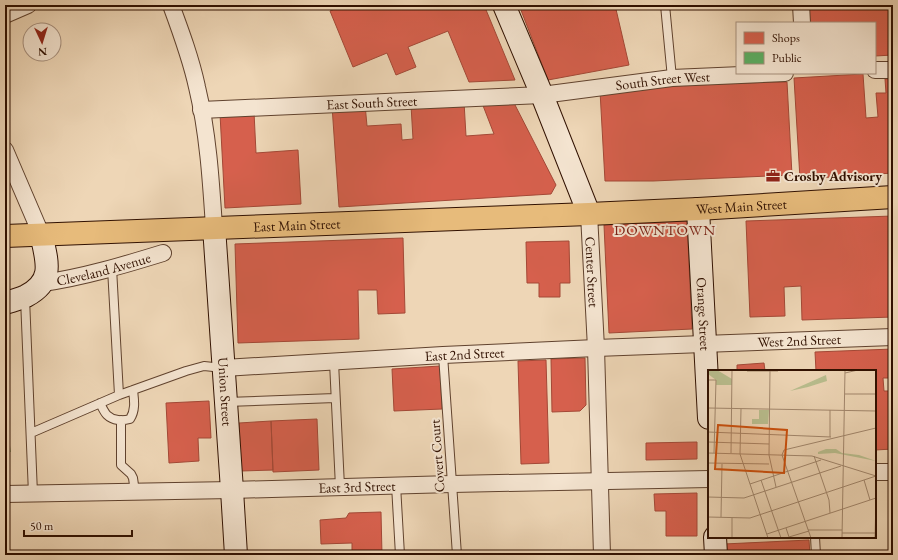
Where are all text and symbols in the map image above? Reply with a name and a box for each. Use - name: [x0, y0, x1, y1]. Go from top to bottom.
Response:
- north arrow: [22, 22, 62, 62]
- legend: [736, 22, 876, 74]
- text: Shops: [772, 30, 800, 46]
- text: N: [38, 45, 48, 59]
- text: Public: [772, 50, 802, 66]
- street label: South Street West: [615, 67, 711, 94]
- street label: East South Street: [326, 91, 418, 113]
- place label: Crosby Advisory: [784, 167, 882, 185]
- office icon: Crosby Advisory: [765, 168, 781, 184]
- street label: West Main Street: [695, 195, 788, 218]
- street label: East Main Street: [253, 214, 341, 236]
- district label: DOWNTOWN: [614, 220, 716, 239]
- street label: Center Street: [581, 236, 603, 308]
- street label: Cleveland Avenue: [55, 248, 153, 290]
- street label: Orange Street: [693, 277, 714, 352]
- street label: West 2nd Street: [757, 330, 842, 351]
- street label: East 2nd Street: [424, 343, 505, 365]
- street label: Union Street: [214, 357, 237, 427]
- inset map: [708, 370, 876, 538]
- street label: Covert Court: [425, 418, 449, 493]
- street label: East 3rd Street: [318, 477, 396, 497]
- scale bar: [24, 512, 132, 538]
- text: 50 m: [30, 518, 54, 534]

